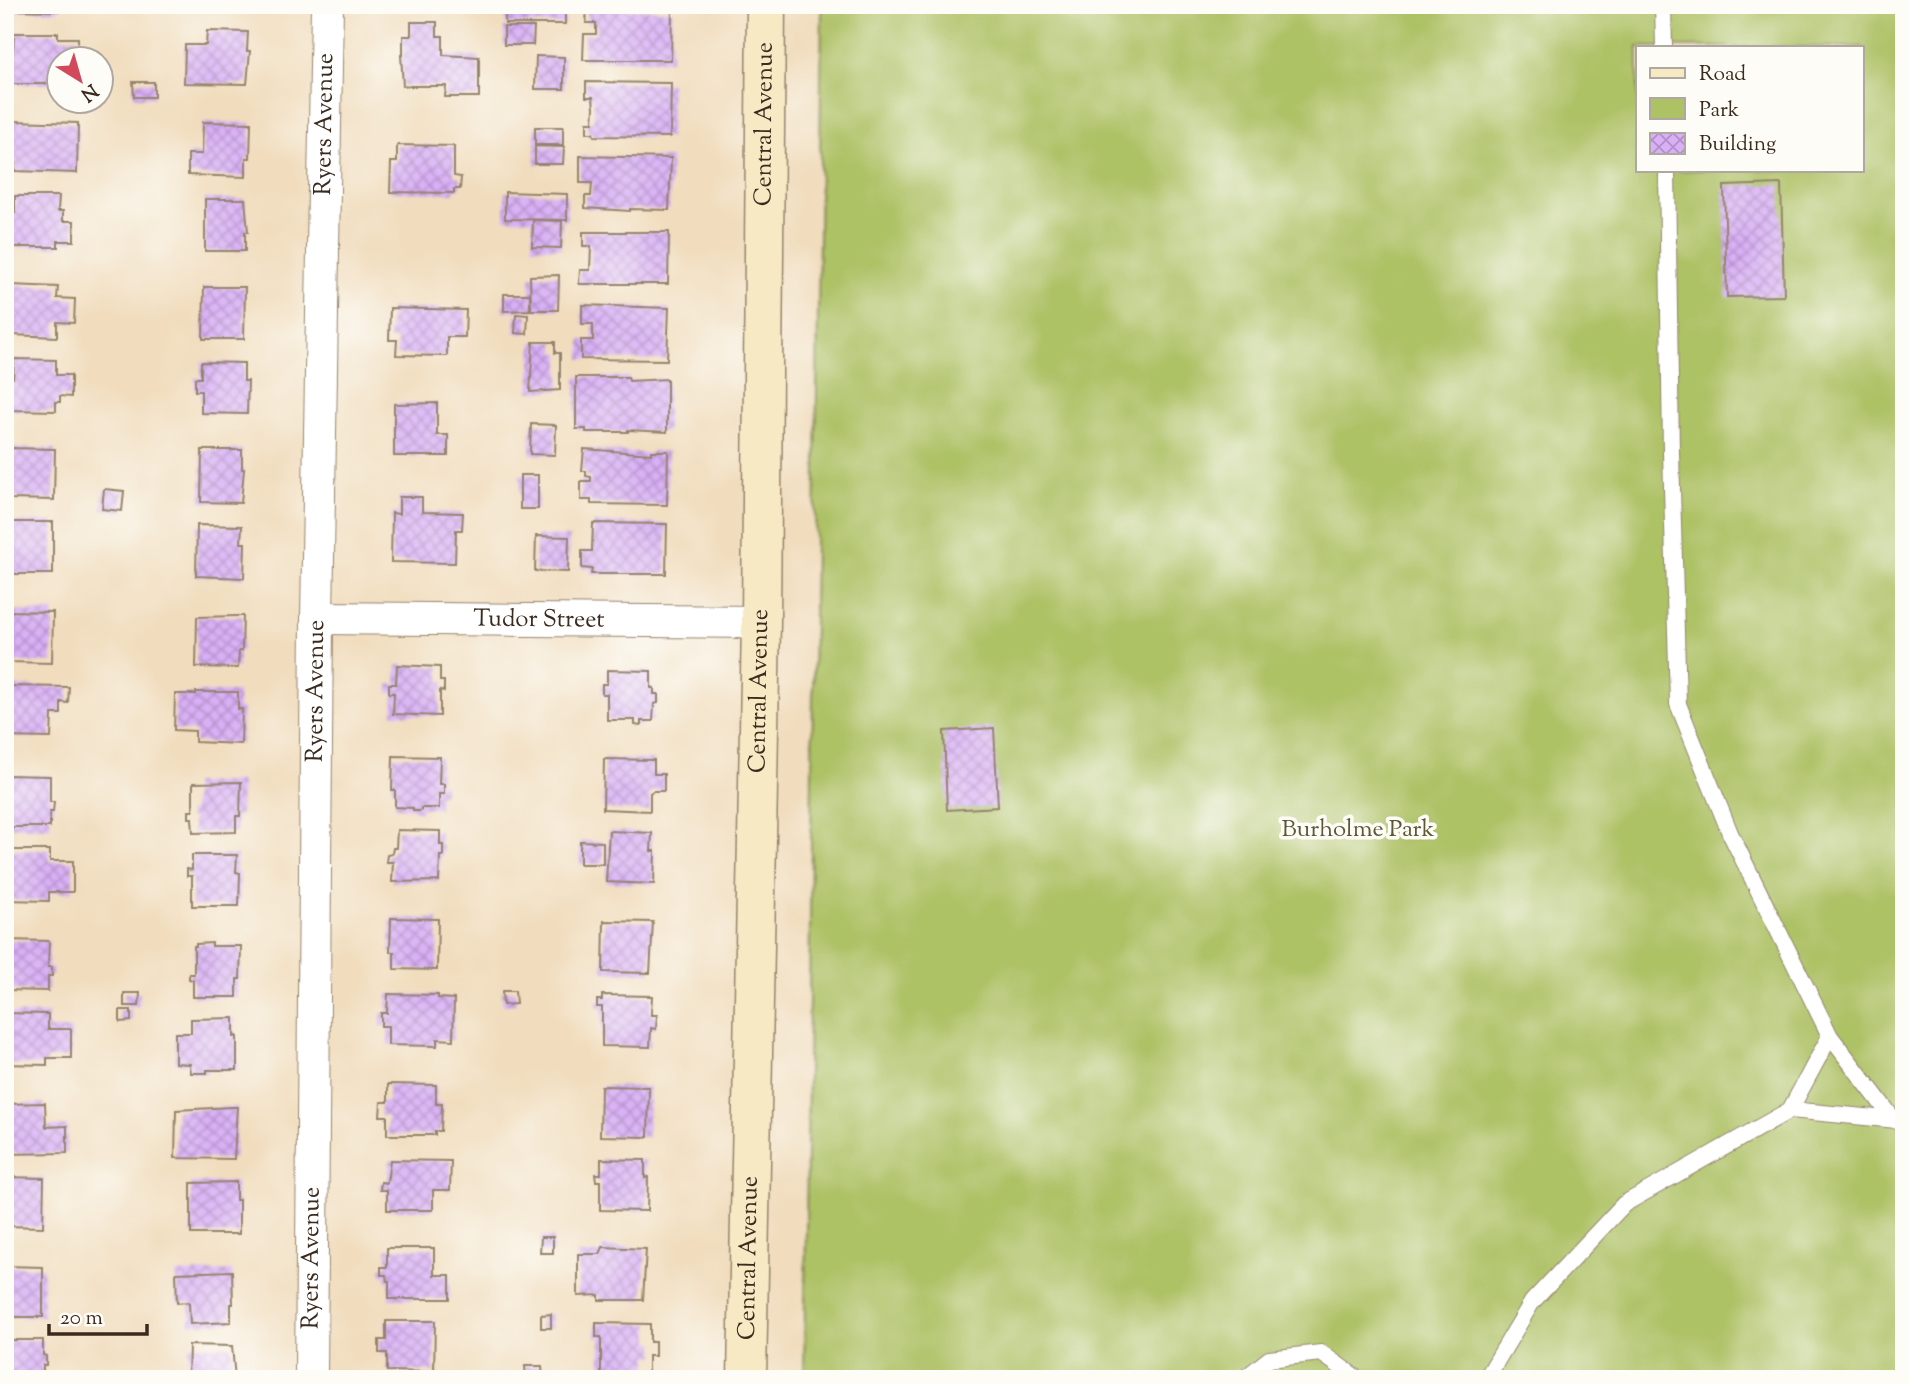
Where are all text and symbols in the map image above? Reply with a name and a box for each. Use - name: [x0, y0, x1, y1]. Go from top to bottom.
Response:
- street label: Central Avenue: [747, 42, 783, 206]
- north arrow: [46, 46, 116, 116]
- legend: [1636, 46, 1864, 172]
- street label: Ryers Avenue: [307, 53, 343, 196]
- text: Road: [1699, 60, 1746, 90]
- text: N: [75, 76, 103, 107]
- text: Park: [1699, 96, 1740, 126]
- text: Building: [1699, 130, 1776, 160]
- street label: Tudor Street: [473, 602, 605, 638]
- street label: Central Avenue: [741, 609, 778, 774]
- street label: Ryers Avenue: [299, 620, 334, 762]
- park label: Burholme Park: [1281, 813, 1435, 847]
- street label: Central Avenue: [731, 1176, 768, 1340]
- street label: Ryers Avenue: [294, 1187, 330, 1329]
- scale bar: [49, 1293, 147, 1337]
- text: 20 m: [60, 1304, 103, 1334]

